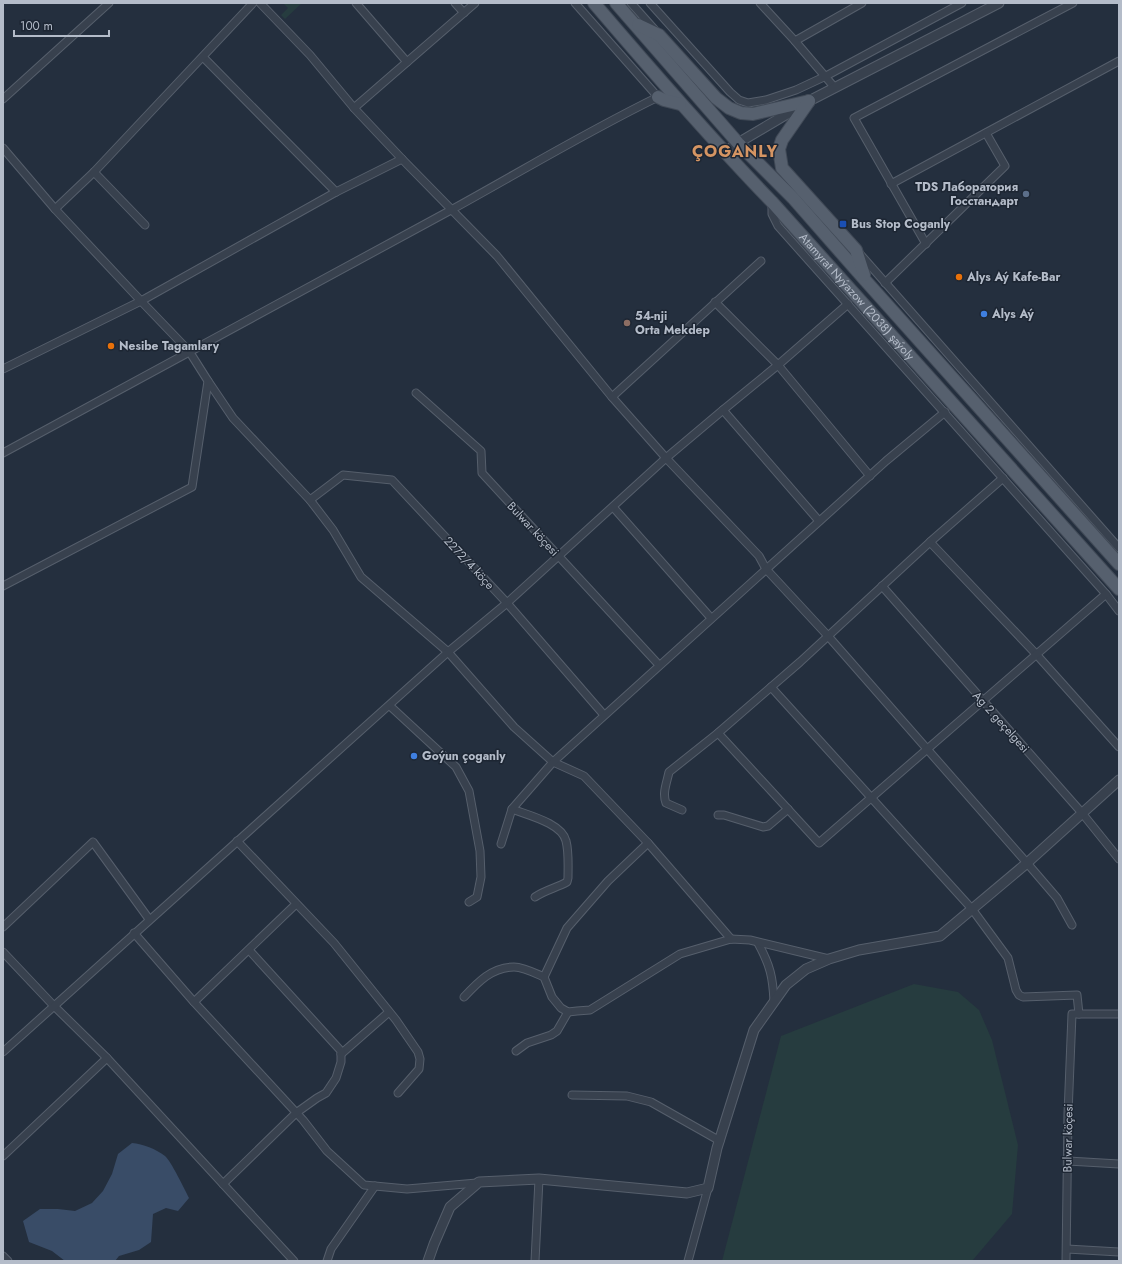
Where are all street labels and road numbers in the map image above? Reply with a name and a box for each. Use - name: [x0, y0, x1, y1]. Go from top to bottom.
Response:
- street label: Atamyrat Nyýazow (2038) şaýoly: [795, 229, 919, 365]
- street label: Bulwar köçesi: [503, 498, 563, 560]
- street label: 2272/4 köçe: [440, 532, 498, 594]
- street label: Ag 2 geçelgesi: [968, 687, 1034, 757]
- street label: Bulwar köçesi: [1058, 1103, 1078, 1173]

